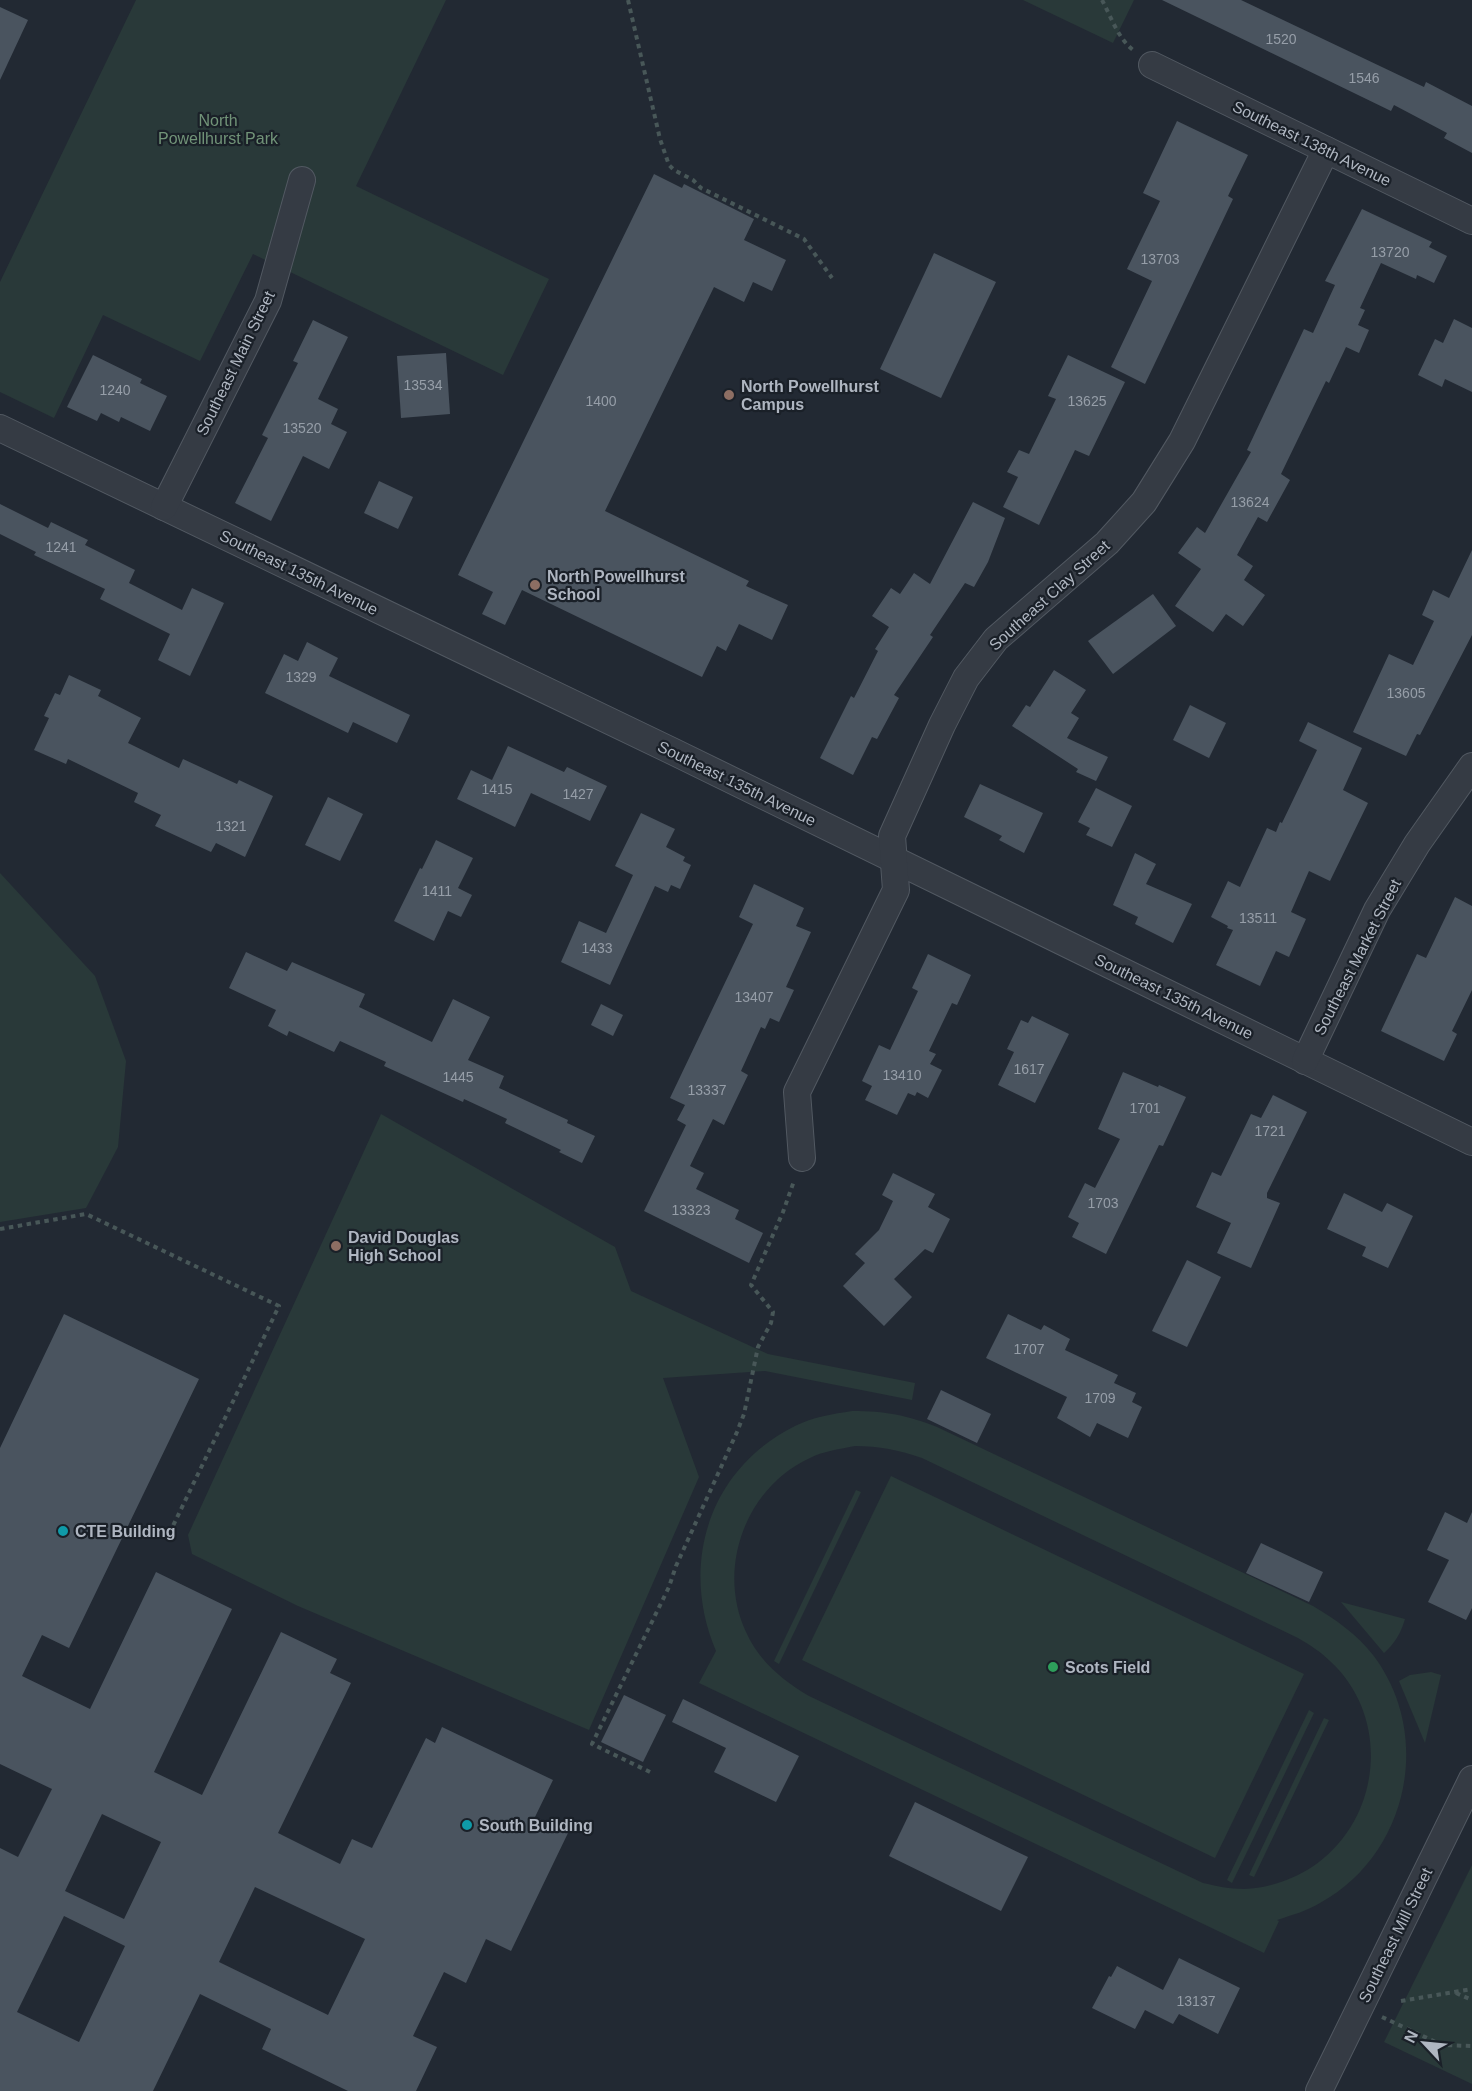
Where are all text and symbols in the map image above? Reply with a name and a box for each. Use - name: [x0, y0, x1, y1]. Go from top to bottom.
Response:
- house number: 1520: [1265, 31, 1297, 47]
- house number: 1546: [1348, 70, 1380, 86]
- street label: Southeast 138th Avenue: [1230, 98, 1394, 189]
- park label: North Powellhurst Park: [158, 112, 279, 147]
- house number: 13720: [1371, 244, 1410, 260]
- house number: 13703: [1141, 251, 1180, 267]
- street label: Southeast Main Street: [193, 288, 278, 438]
- house number: 13534: [404, 377, 443, 393]
- place label: North Powellhurst Campus: [741, 378, 879, 413]
- house number: 1240: [99, 382, 131, 398]
- marker: North Powellhurst Campus: [722, 388, 736, 402]
- house number: 1400: [585, 393, 617, 409]
- house number: 13625: [1068, 393, 1107, 409]
- house number: 13520: [283, 420, 322, 436]
- house number: 13624: [1231, 494, 1270, 510]
- street label: Southeast 135th Avenue: [217, 527, 381, 618]
- street label: Southeast Clay Street: [986, 537, 1113, 654]
- house number: 1241: [45, 539, 77, 555]
- place label: North Powellhurst School: [547, 568, 685, 603]
- marker: North Powellhurst School: [528, 578, 542, 592]
- house number: 1329: [285, 669, 317, 685]
- house number: 13605: [1387, 685, 1426, 701]
- street label: Southeast 135th Avenue: [655, 738, 819, 829]
- house number: 1415: [481, 781, 513, 797]
- house number: 1427: [562, 786, 594, 802]
- house number: 1321: [215, 818, 247, 834]
- street label: Southeast Market Street: [1311, 876, 1404, 1038]
- house number: 1411: [422, 883, 452, 899]
- house number: 13511: [1239, 910, 1277, 926]
- house number: 1433: [581, 940, 613, 956]
- street label: Southeast 135th Avenue: [1092, 951, 1256, 1042]
- house number: 13407: [735, 989, 774, 1005]
- house number: 1617: [1013, 1061, 1045, 1077]
- house number: 13410: [883, 1067, 922, 1083]
- house number: 1445: [442, 1069, 474, 1085]
- house number: 13337: [688, 1082, 727, 1098]
- house number: 1701: [1129, 1100, 1161, 1116]
- house number: 1721: [1254, 1123, 1286, 1139]
- house number: 1703: [1087, 1195, 1119, 1211]
- house number: 13323: [672, 1202, 711, 1218]
- place label: David Douglas High School: [348, 1229, 459, 1264]
- marker: David Douglas High School: [329, 1239, 343, 1253]
- house number: 1707: [1013, 1341, 1045, 1357]
- house number: 1709: [1084, 1390, 1116, 1406]
- place label: CTE Building: [75, 1523, 175, 1540]
- marker: CTE Building: [56, 1524, 70, 1538]
- place label: Scots Field: [1065, 1659, 1150, 1676]
- marker: Scots Field: [1046, 1660, 1060, 1674]
- place label: South Building: [479, 1817, 593, 1834]
- marker: South Building: [460, 1818, 474, 1832]
- street label: Southeast Mill Street: [1355, 1865, 1436, 2005]
- house number: 13137: [1177, 1993, 1216, 2009]
- north arrow: [1394, 2013, 1454, 2073]
- text: N: [1401, 2028, 1421, 2046]

